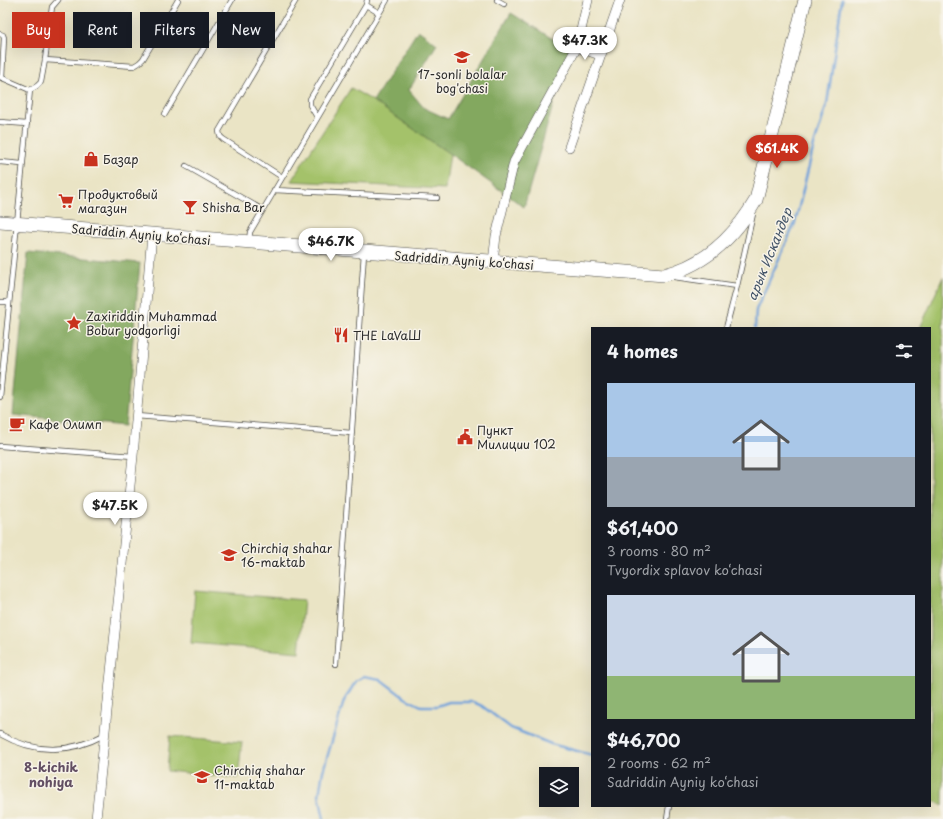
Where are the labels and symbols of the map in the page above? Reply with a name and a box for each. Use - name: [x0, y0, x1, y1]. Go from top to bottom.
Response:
- pin: $47.3K: [552, 27, 618, 61]
- school or university icon: 17-sonli bolalar bog'chasi: [453, 48, 471, 66]
- place label: 17-sonli bolalar bog'chasi: [418, 65, 507, 97]
- pin: $61.4K: [744, 135, 810, 169]
- shop icon: Базар: [82, 150, 100, 168]
- place label: Базар: [103, 150, 138, 168]
- place label: Продуктовый магазин: [78, 185, 158, 217]
- supermarket icon: Продуктовый магазин: [57, 192, 75, 210]
- bar icon: Shisha Bar: [181, 198, 199, 216]
- place label: Shisha Bar: [202, 198, 265, 216]
- water label: арык Искандер: [742, 204, 797, 303]
- street label: Sadriddin Ayniy ko‘chasi: [71, 219, 211, 249]
- pin: $46.7K: [298, 228, 364, 262]
- street label: Sadriddin Ayniy ko‘chasi: [394, 246, 534, 274]
- place label: Zaxiriddin Muhammad Bobur yodgorligi: [86, 307, 217, 339]
- place icon: Zaxiriddin Muhammad Bobur yodgorligi: [65, 314, 83, 332]
- restaurant icon: THE LaVaШ: [332, 326, 350, 344]
- place label: THE LaVaШ: [353, 326, 421, 344]
- cafe icon: Кафе Олимп: [8, 415, 26, 433]
- place label: Кафе Олимп: [29, 415, 102, 433]
- place label: Пункт Милиции 102: [477, 421, 556, 453]
- public building icon: Пункт Милиции 102: [456, 428, 474, 446]
- pin: $47.5K: [82, 492, 148, 526]
- place label: Chirchiq shahar 16-maktab: [241, 539, 333, 571]
- school or university icon: Chirchiq shahar 16-maktab: [220, 546, 238, 564]
- district label: 8-kichik nohiya: [24, 757, 79, 791]
- place label: Chirchiq shahar 11-maktab: [214, 761, 306, 793]
- school or university icon: Chirchiq shahar 11-maktab: [193, 768, 211, 786]

